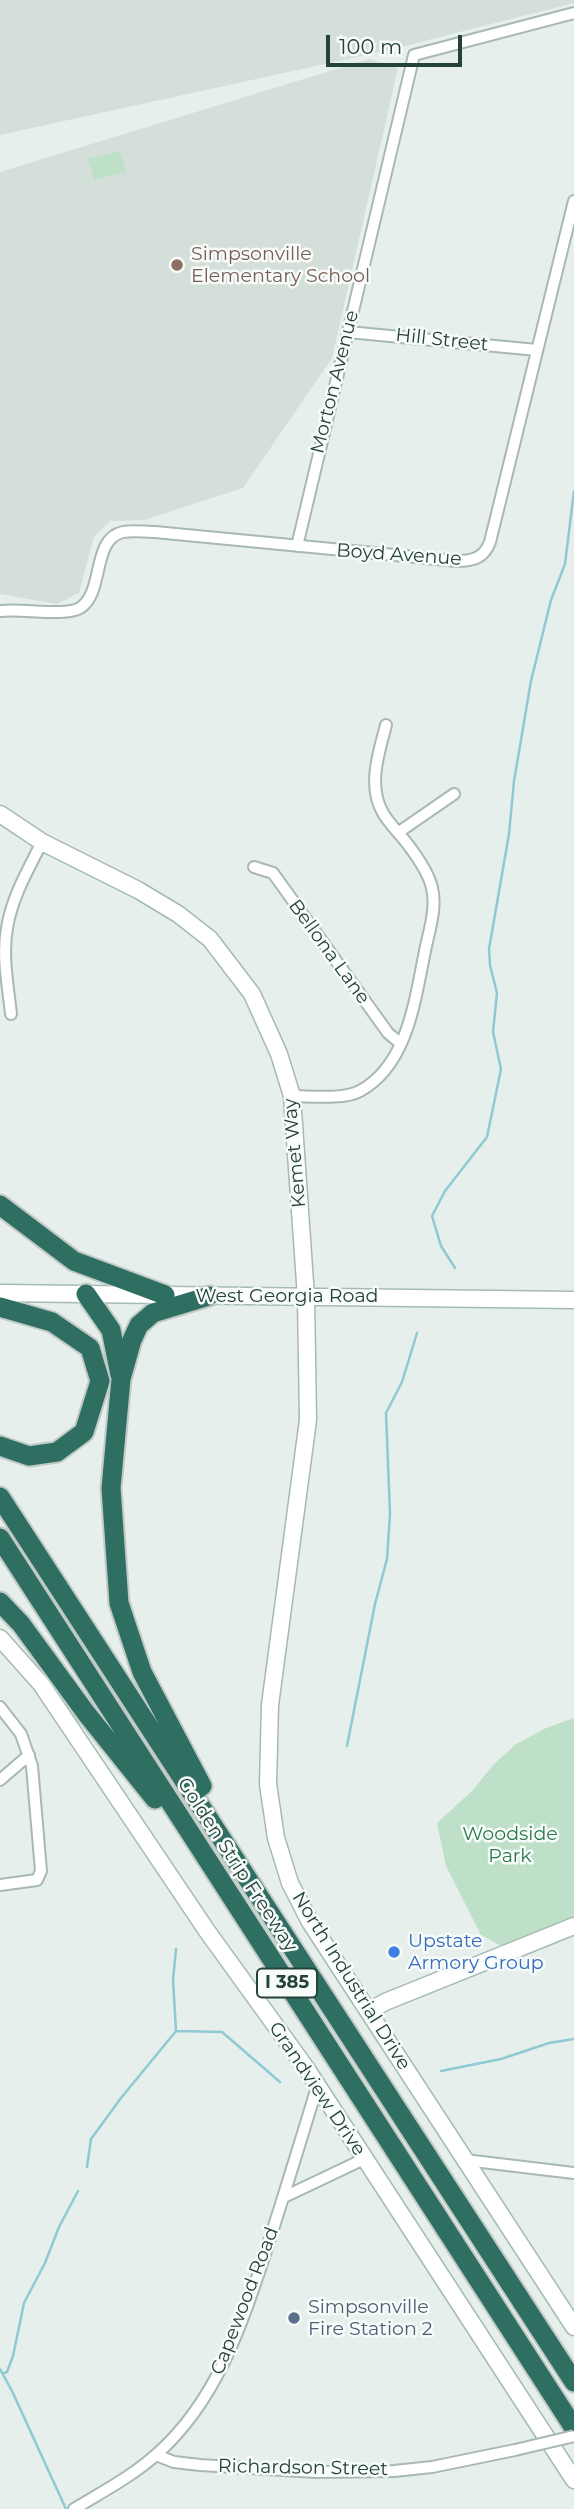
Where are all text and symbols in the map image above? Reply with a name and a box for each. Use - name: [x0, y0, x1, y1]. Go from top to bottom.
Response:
- scale bar: [329, 21, 466, 65]
- text: 100 m: [339, 34, 402, 59]
- place label: Simpsonville Elementary School: [191, 243, 370, 287]
- marker: Simpsonville Elementary School: [169, 257, 185, 273]
- street label: Morton Avenue: [306, 308, 364, 456]
- street label: Hill Street: [394, 324, 490, 356]
- street label: Boyd Avenue: [336, 539, 462, 571]
- street label: Bellona Lane: [283, 895, 375, 1009]
- street label: Kemet Way: [279, 1097, 311, 1209]
- street label: West Georgia Road: [196, 1285, 378, 1307]
- street label: Golden Strip Freeway: [172, 1774, 302, 1956]
- park label: Woodside Park: [462, 1823, 558, 1867]
- street label: North Industrial Drive: [287, 1888, 415, 2074]
- place label: Upstate Armory Group: [408, 1930, 544, 1974]
- marker: Upstate Armory Group: [386, 1944, 402, 1960]
- road number: I 385: [257, 1968, 317, 1997]
- street label: Grandview Drive: [264, 2018, 370, 2160]
- street label: Capewood Road: [206, 2224, 284, 2378]
- place label: Simpsonville Fire Station 2: [308, 2296, 433, 2340]
- marker: Simpsonville Fire Station 2: [286, 2310, 302, 2326]
- street label: Richardson Street: [218, 2455, 388, 2481]

